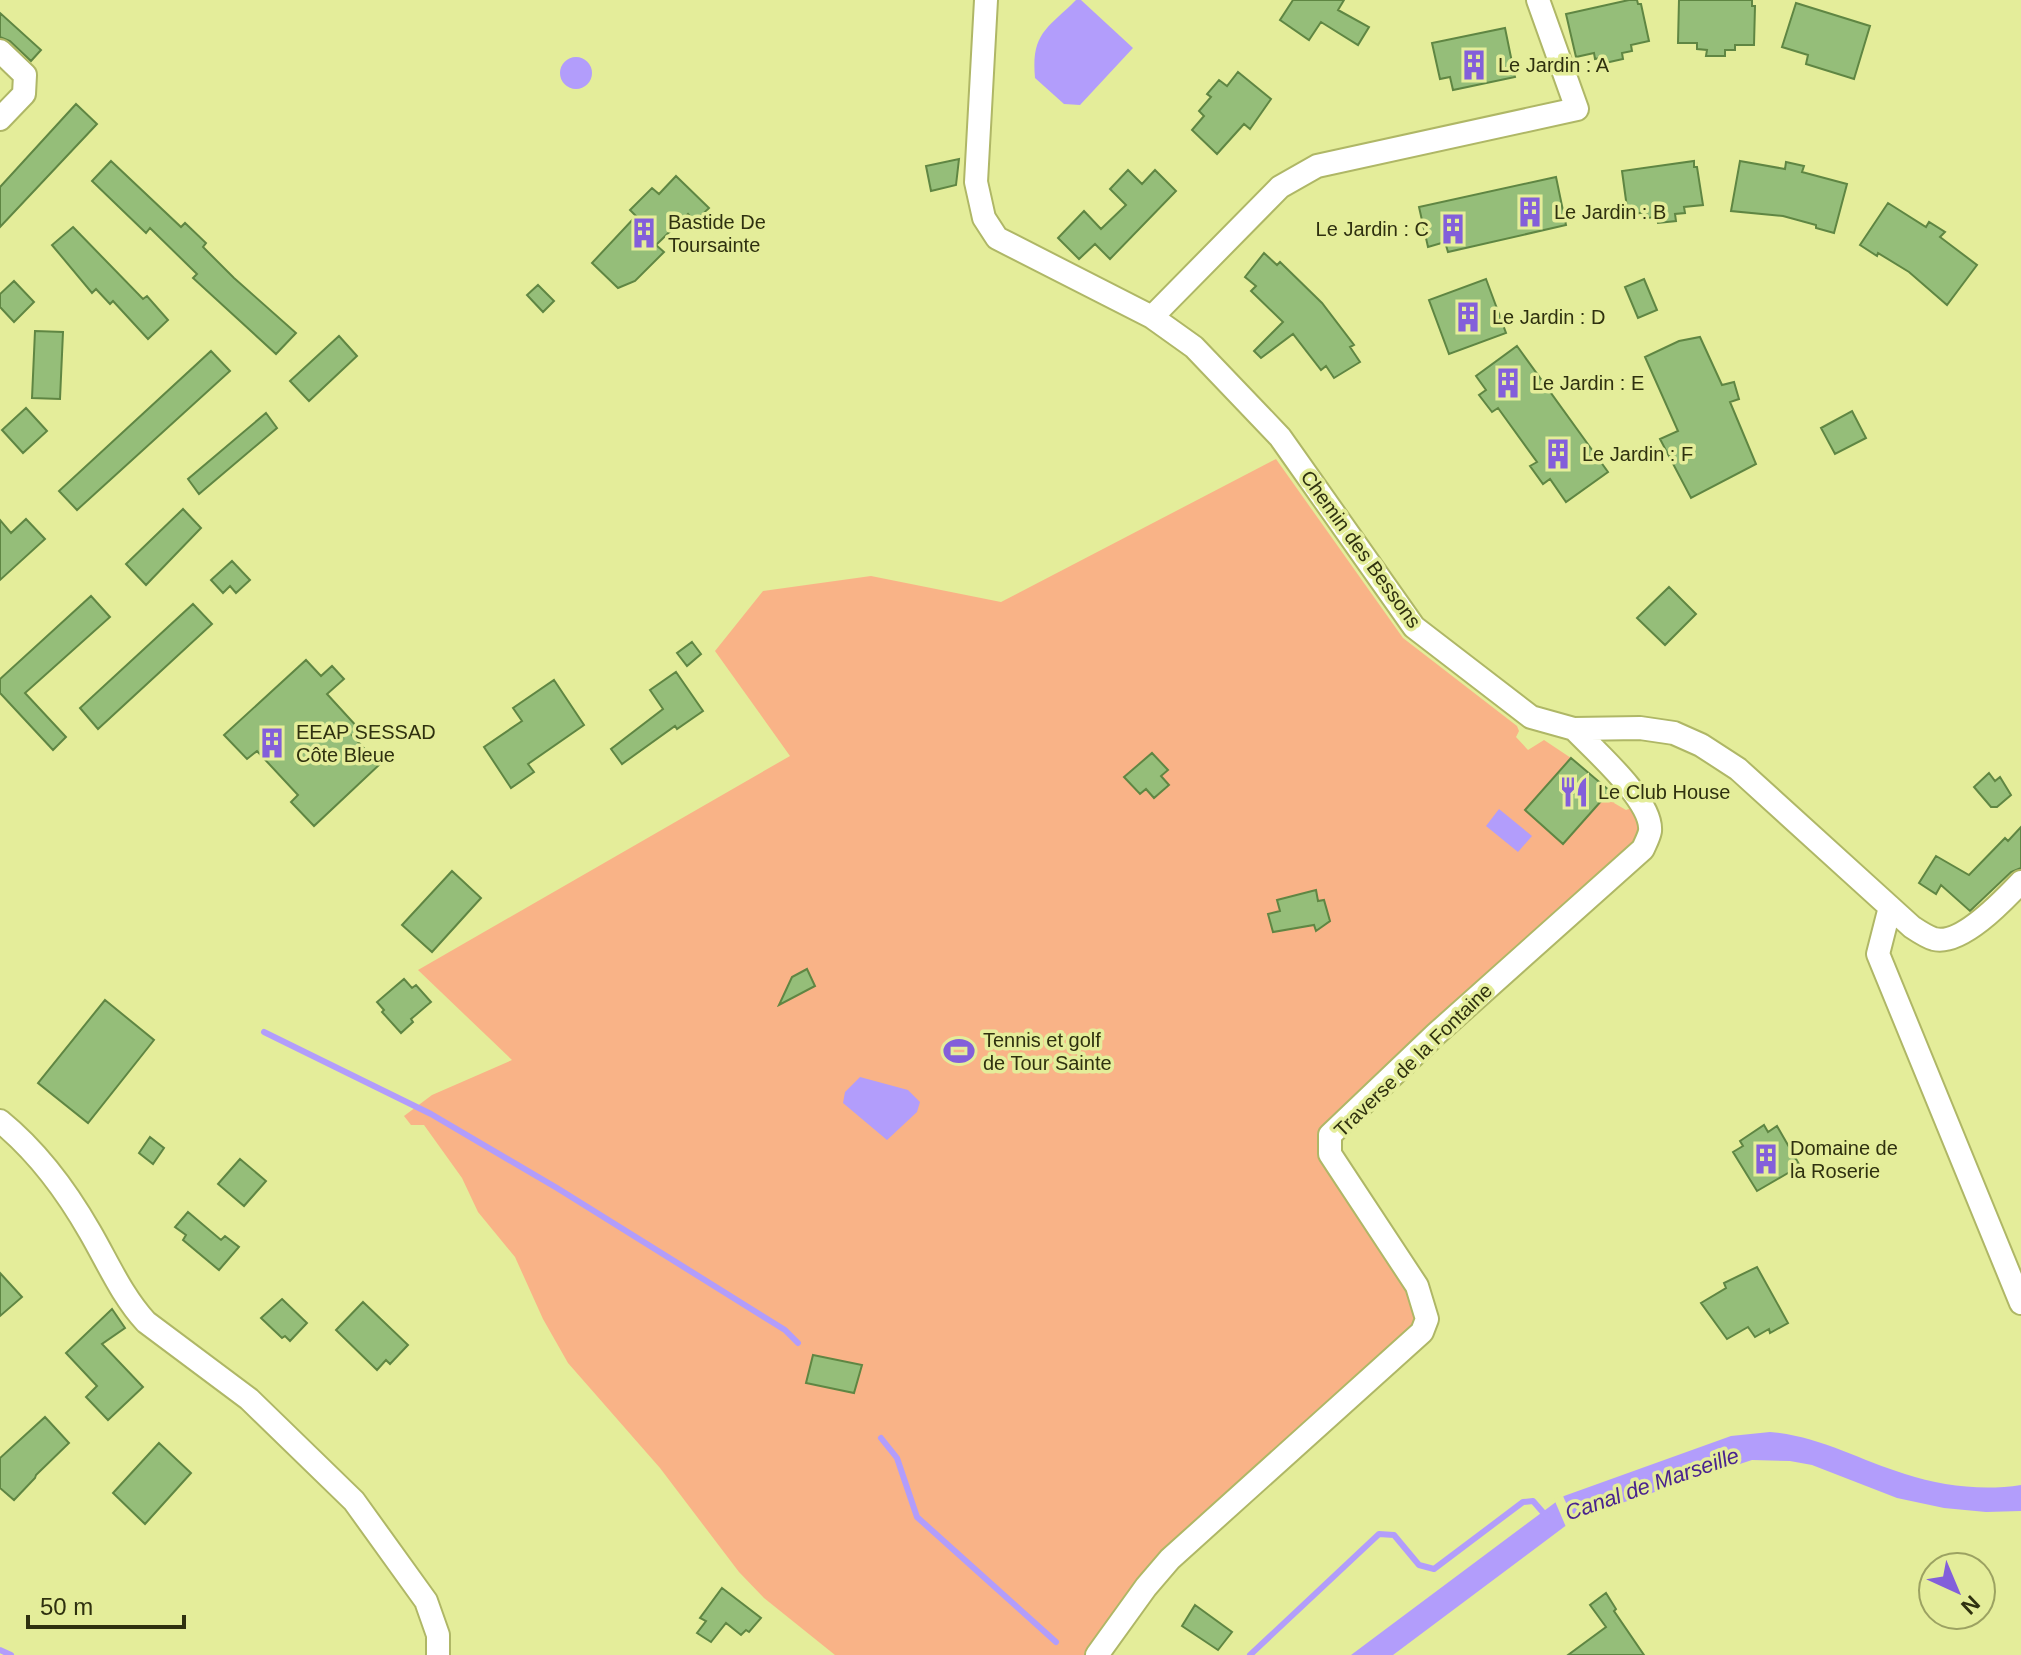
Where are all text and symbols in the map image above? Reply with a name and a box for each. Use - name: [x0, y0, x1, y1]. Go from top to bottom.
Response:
- building icon: Le Jardin : A: [1457, 48, 1491, 82]
- place label: Le Jardin : A: [1498, 54, 1610, 76]
- building icon: Le Jardin : B: [1513, 195, 1547, 229]
- place label: Le Jardin : B: [1554, 201, 1666, 223]
- place label: Bastide De Toursainte: [668, 211, 766, 256]
- building icon: Le Jardin : C: [1436, 212, 1470, 246]
- building icon: Bastide De Toursainte: [627, 216, 661, 250]
- place label: Le Jardin : C: [1316, 218, 1429, 240]
- building icon: Le Jardin : D: [1451, 300, 1485, 334]
- place label: Le Jardin : D: [1492, 306, 1605, 328]
- building icon: Le Jardin : E: [1491, 366, 1525, 400]
- place label: Le Jardin : E: [1532, 372, 1644, 394]
- building icon: Le Jardin : F: [1541, 437, 1575, 471]
- place label: Le Jardin : F: [1582, 443, 1693, 465]
- street label: Chemin des Bessons: [1297, 466, 1425, 632]
- place label: EEAP SESSAD Côte Bleue: [296, 721, 436, 766]
- building icon: EEAP SESSAD Côte Bleue: [255, 726, 289, 760]
- restaurant icon: Le Club House: [1557, 775, 1591, 809]
- place label: Le Club House: [1598, 781, 1730, 803]
- street label: Traverse de la Fontaine: [1330, 979, 1496, 1141]
- place label: Tennis et golf de Tour Sainte: [983, 1029, 1112, 1074]
- sports icon: Tennis et golf de Tour Sainte: [942, 1034, 976, 1068]
- place label: Domaine de la Roserie: [1790, 1137, 1898, 1182]
- building icon: Domaine de la Roserie: [1749, 1142, 1783, 1176]
- water label: Canal de Marseille: [1562, 1443, 1742, 1525]
- north arrow: [1917, 1551, 1997, 1631]
- scale bar: [28, 1579, 184, 1629]
- text: N: [1956, 1591, 1985, 1620]
- text: 50 m: [40, 1593, 93, 1620]

